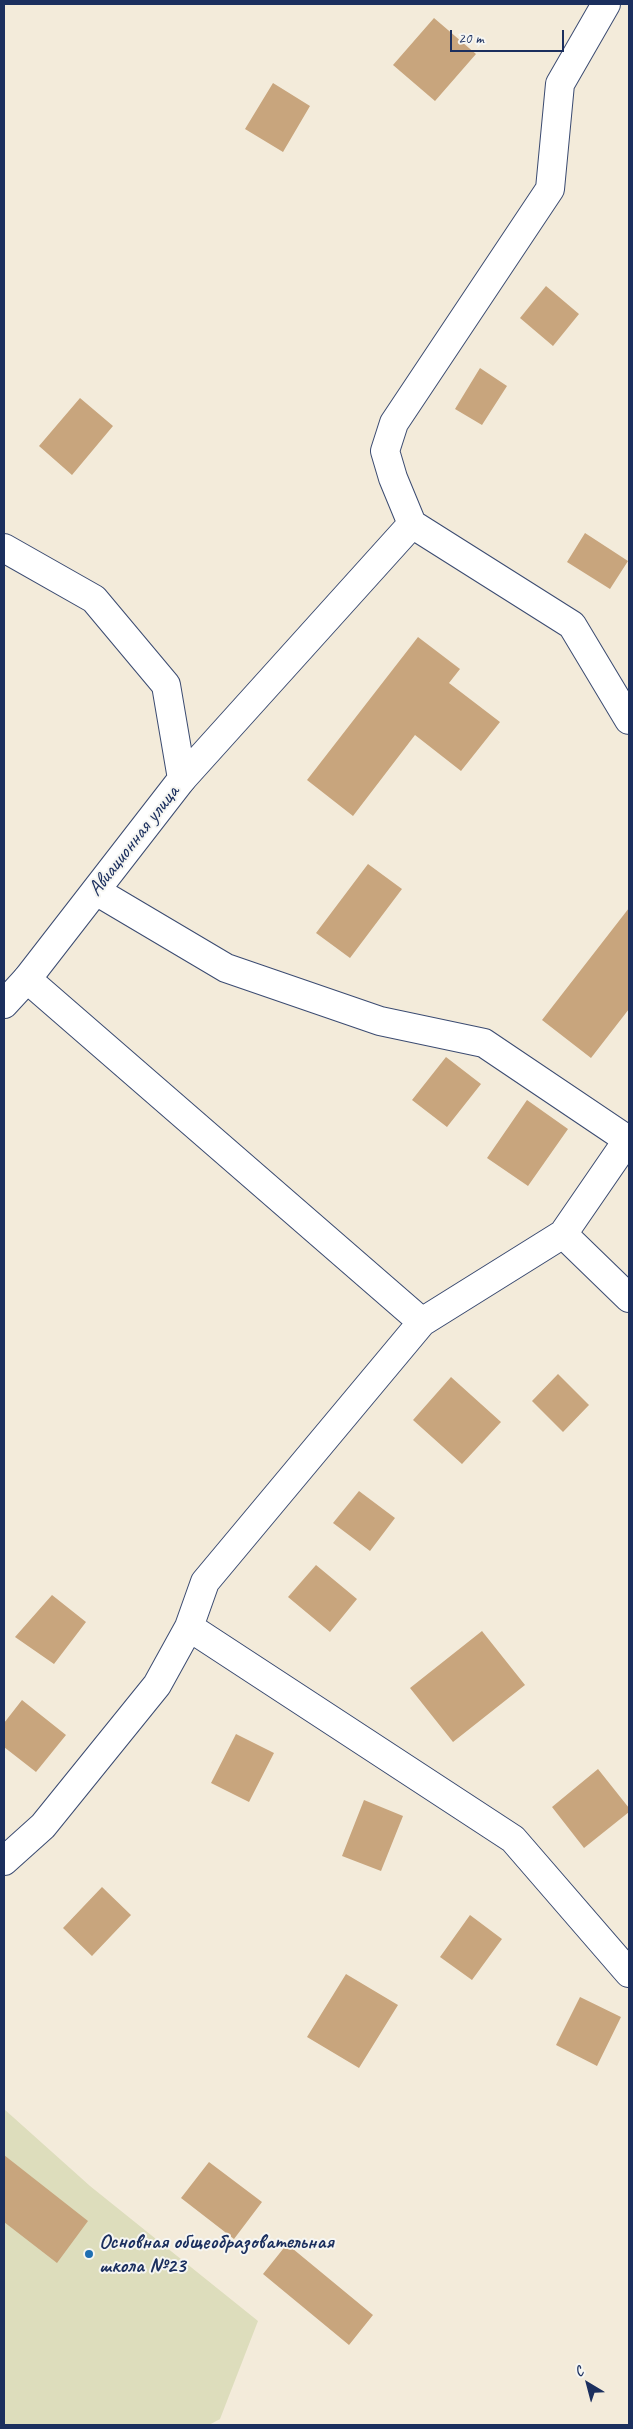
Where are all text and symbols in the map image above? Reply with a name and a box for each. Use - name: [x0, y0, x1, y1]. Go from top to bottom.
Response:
- scale bar: [453, 20, 567, 52]
- text: 20 m: [458, 29, 484, 48]
- street label: Авиационная улица: [83, 781, 185, 901]
- place label: Основная общеобразовательная школа №23: [99, 2229, 334, 2279]
- marker: Основная общеобразовательная школа №23: [83, 2248, 95, 2260]
- north arrow: [563, 2359, 613, 2409]
- text: С: [571, 2363, 587, 2380]

